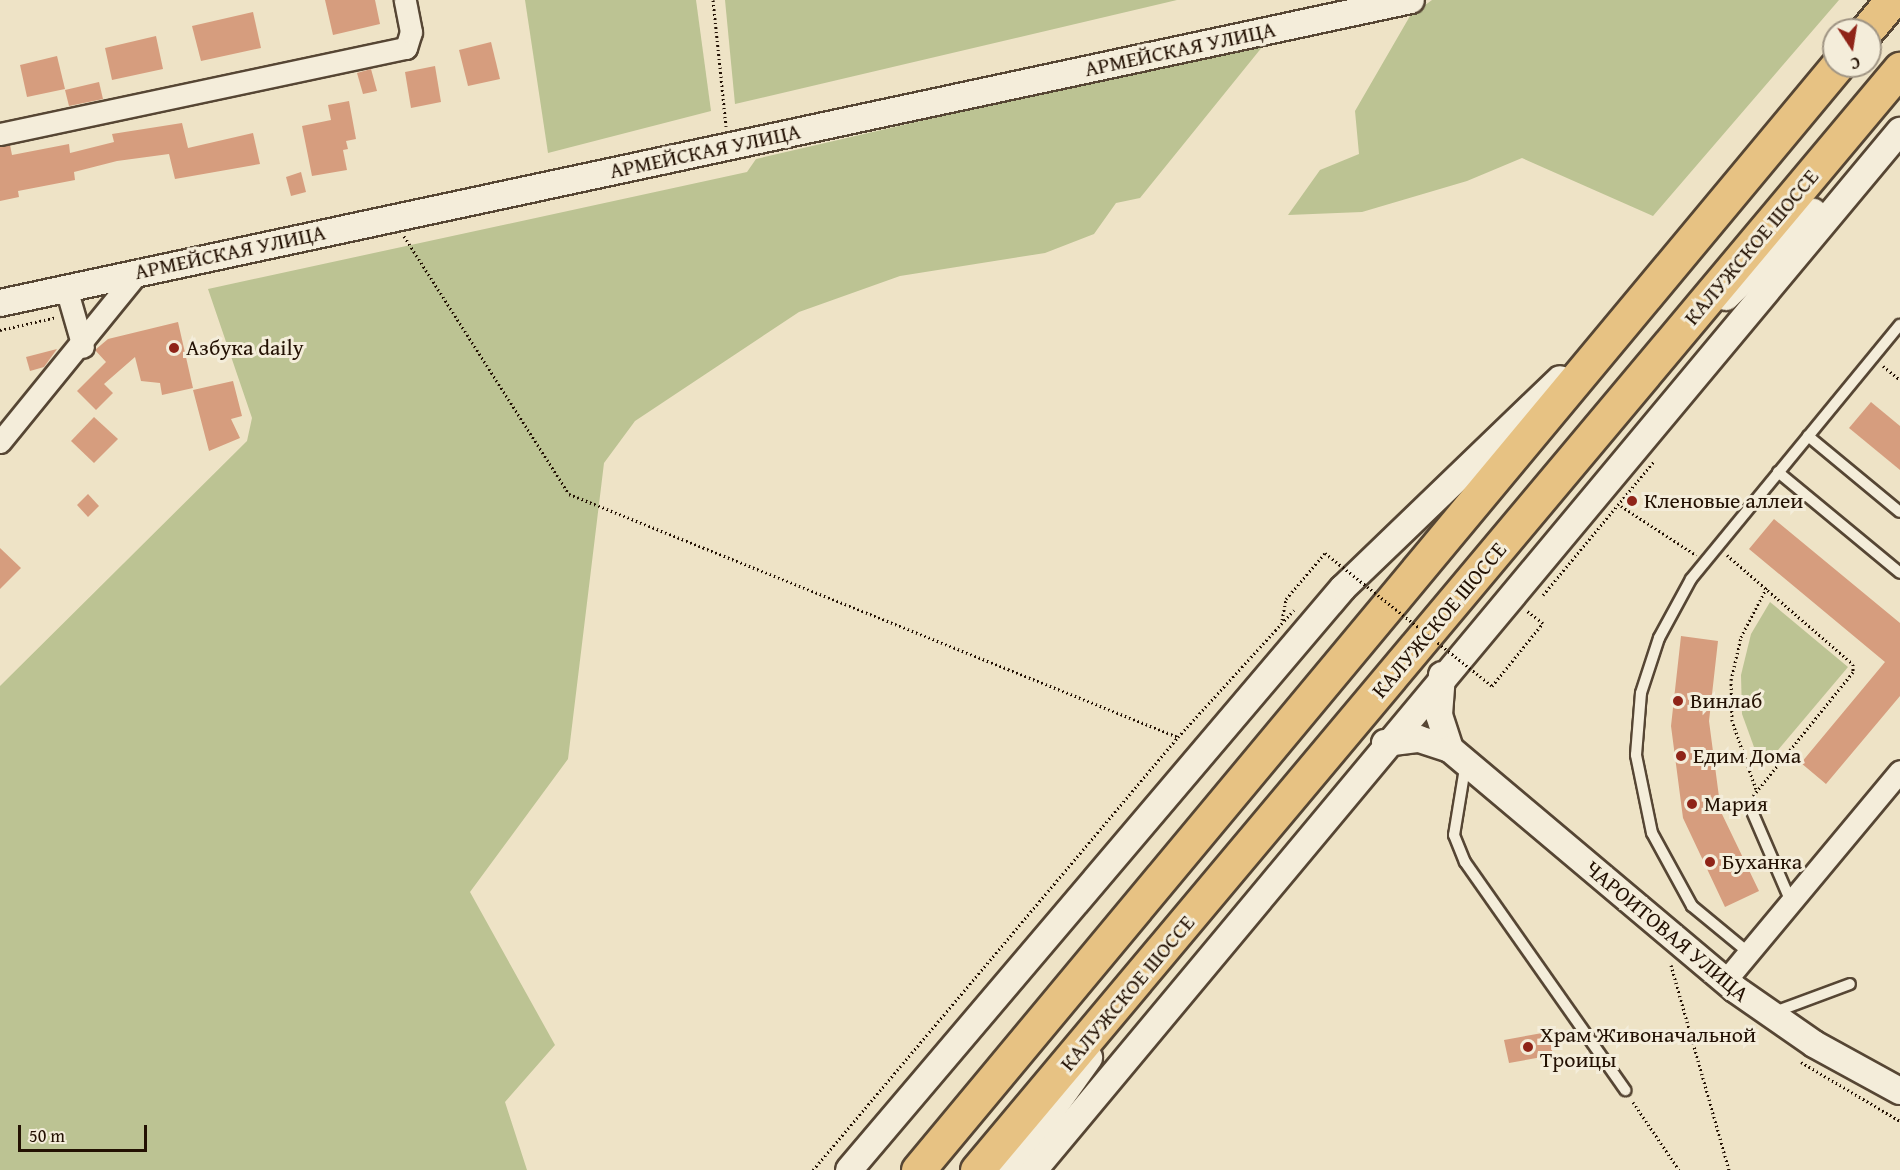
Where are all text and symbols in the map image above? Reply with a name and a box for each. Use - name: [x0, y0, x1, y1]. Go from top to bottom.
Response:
- street label: АРМЕЙСКАЯ УЛИЦА: [1082, 16, 1278, 82]
- north arrow: [1822, 18, 1882, 78]
- text: С: [1848, 51, 1862, 76]
- street label: АРМЕЙСКАЯ УЛИЦА: [607, 118, 803, 184]
- street label: КАЛУЖСКОЕ ШОССЕ: [1678, 164, 1824, 330]
- street label: АРМЕЙСКАЯ УЛИЦА: [132, 219, 328, 285]
- place label: Азбука daily: [186, 335, 304, 361]
- marker: Азбука daily: [167, 341, 181, 355]
- place label: Кленовые аллеи: [1644, 488, 1803, 514]
- marker: Кленовые аллеи: [1625, 494, 1639, 508]
- street label: КАЛУЖСКОЕ ШОССЕ: [1366, 537, 1512, 703]
- place label: Винлаб: [1690, 688, 1762, 714]
- marker: Винлаб: [1671, 694, 1685, 708]
- place label: Едим Дома: [1693, 743, 1801, 769]
- marker: Едим Дома: [1674, 749, 1688, 763]
- place label: Мария: [1704, 791, 1768, 817]
- marker: Мария: [1685, 797, 1699, 811]
- place label: Буханка: [1722, 849, 1802, 875]
- street label: ЧАРОИТОВАЯ УЛИЦА: [1580, 855, 1754, 1007]
- marker: Буханка: [1703, 855, 1717, 869]
- street label: КАЛУЖСКОЕ ШОССЕ: [1054, 910, 1200, 1076]
- place label: Храм Живоначальной Троицы: [1540, 1021, 1756, 1072]
- marker: Храм Живоначальной Троицы: [1521, 1040, 1535, 1054]
- scale bar: [21, 1113, 150, 1151]
- text: 50 m: [29, 1122, 65, 1149]

